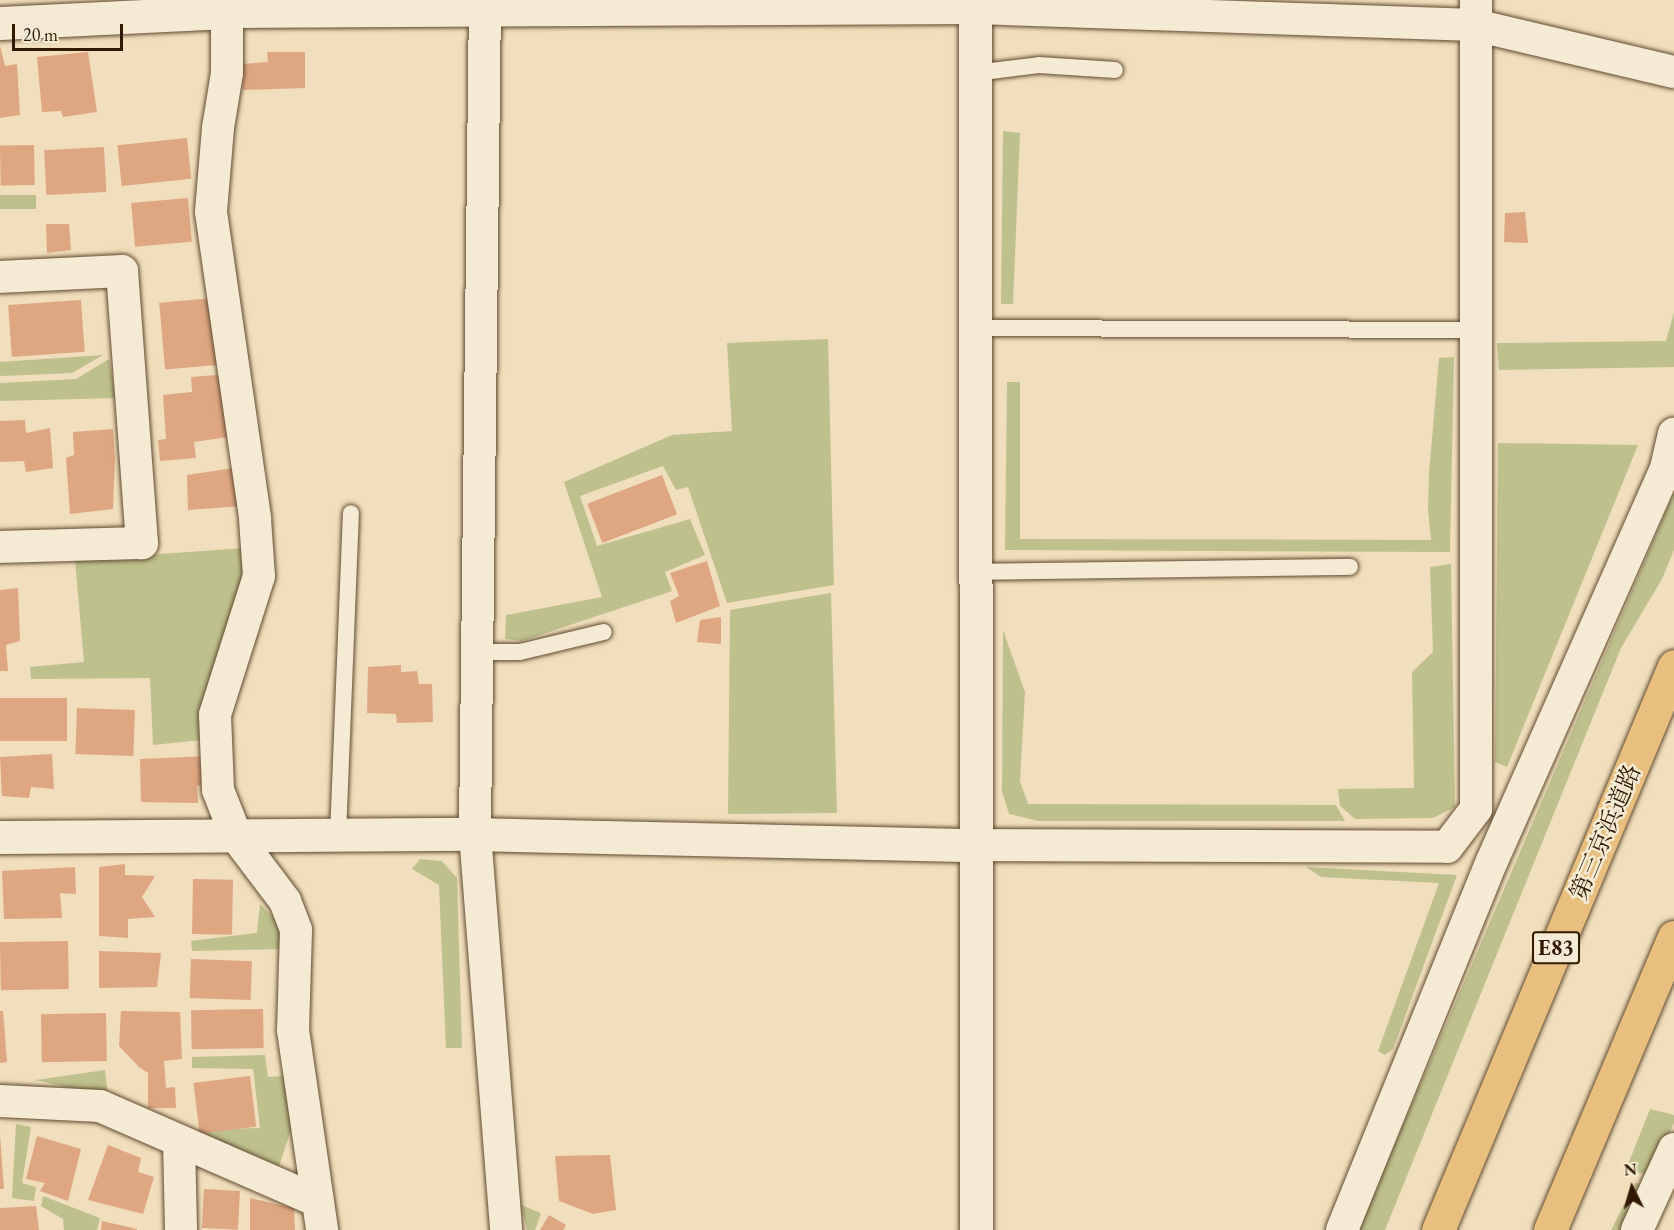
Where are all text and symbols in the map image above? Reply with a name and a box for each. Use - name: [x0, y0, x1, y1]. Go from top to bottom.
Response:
- scale bar: [15, 12, 126, 50]
- text: 20 m: [23, 23, 58, 46]
- street label: 第三京浜道路: [1564, 760, 1646, 904]
- road number: E83: [1532, 929, 1580, 967]
- north arrow: [1602, 1158, 1662, 1218]
- text: N: [1623, 1159, 1638, 1181]

